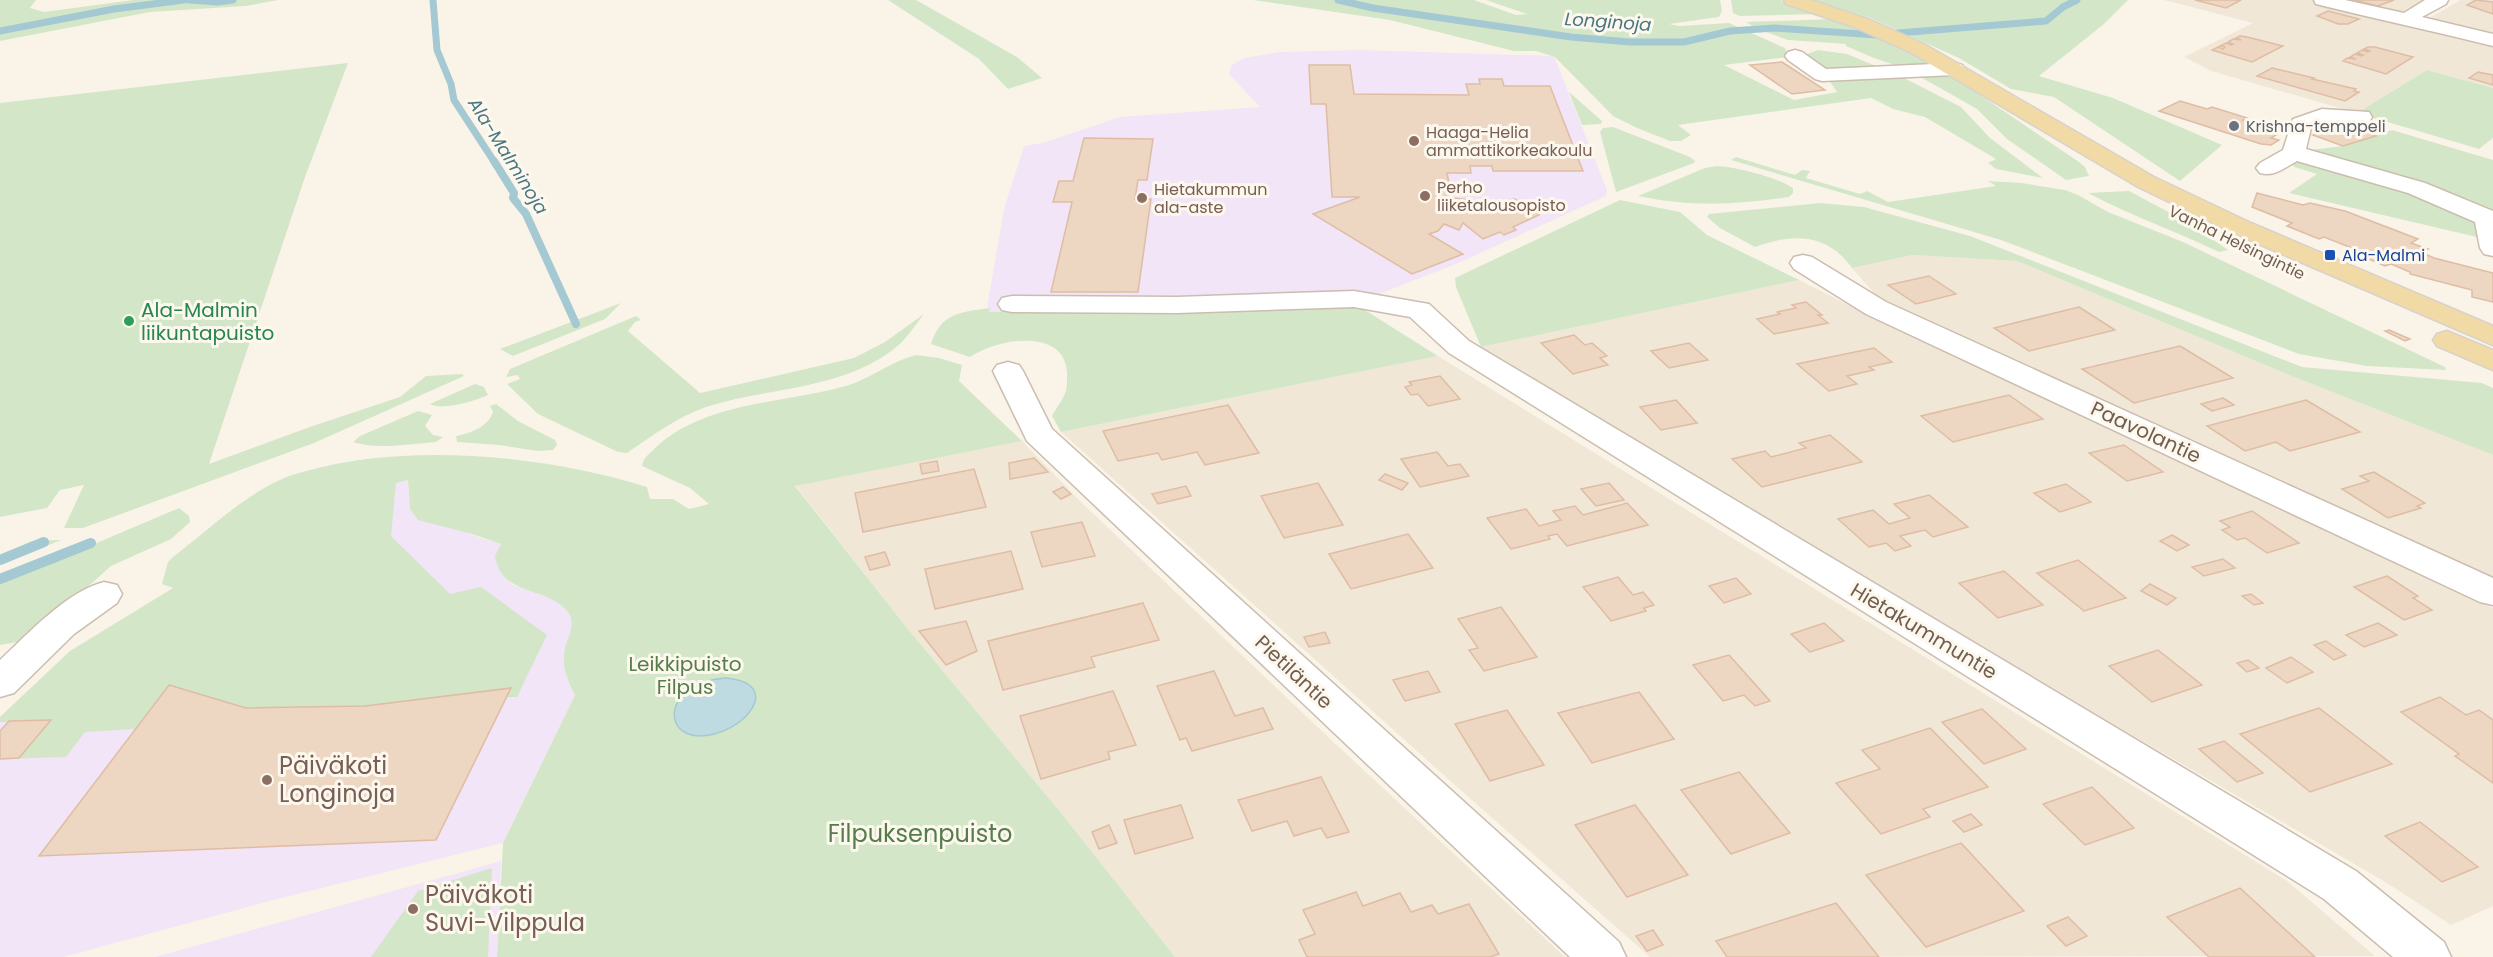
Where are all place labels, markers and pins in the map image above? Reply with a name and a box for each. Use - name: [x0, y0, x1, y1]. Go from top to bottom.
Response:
- place label: Krishna-temppeli: [2246, 115, 2386, 138]
- marker: Krishna-temppeli: [2227, 119, 2241, 133]
- place label: Haaga-Helia ammattikorkeakoulu: [1426, 121, 1593, 162]
- marker: Haaga-Helia ammattikorkeakoulu: [1407, 134, 1421, 148]
- place label: Perho liiketalousopisto: [1437, 176, 1566, 217]
- place label: Hietakummun ala-aste: [1154, 178, 1268, 219]
- marker: Perho liiketalousopisto: [1418, 189, 1432, 203]
- marker: Hietakummun ala-aste: [1135, 191, 1149, 205]
- place label: Ala-Malmi: [2342, 244, 2425, 267]
- marker: Ala-Malmi: [2323, 248, 2337, 262]
- place label: Ala-Malmin liikuntapuisto: [141, 296, 274, 347]
- marker: Ala-Malmin liikuntapuisto: [122, 314, 136, 328]
- place label: Päiväkoti Longinoja: [279, 749, 395, 810]
- marker: Päiväkoti Longinoja: [260, 773, 274, 787]
- place label: Päiväkoti Suvi-Vilppula: [425, 878, 585, 939]
- marker: Päiväkoti Suvi-Vilppula: [406, 902, 420, 916]

